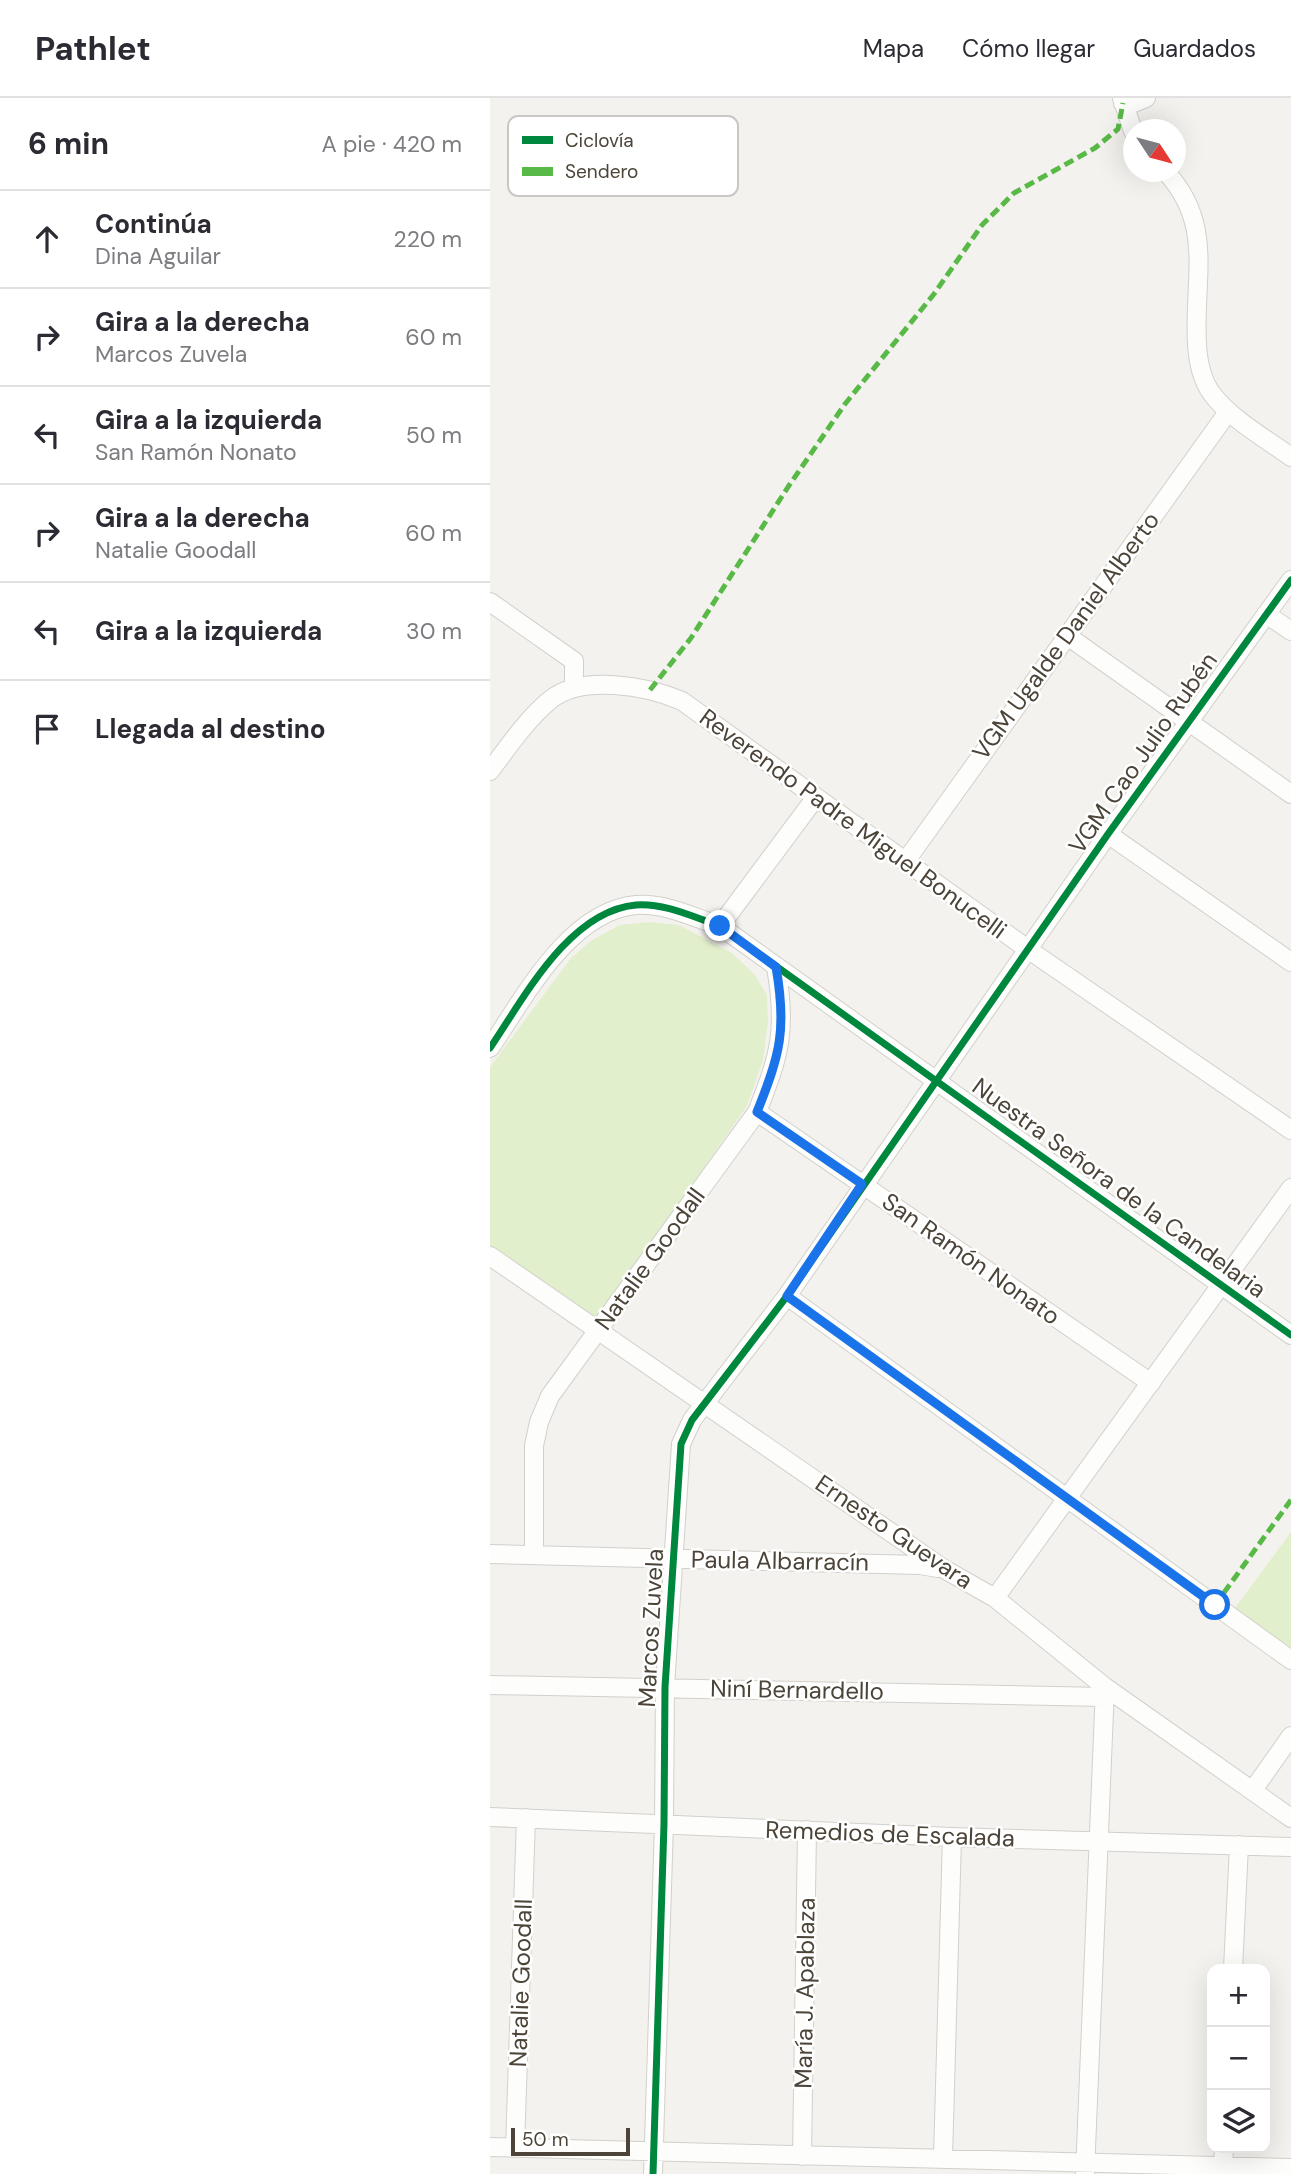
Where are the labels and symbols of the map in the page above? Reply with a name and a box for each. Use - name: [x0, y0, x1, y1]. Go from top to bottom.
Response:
- legend: [508, 116, 738, 196]
- north arrow: [1123, 119, 1186, 182]
- text: Ciclovía: [565, 128, 634, 153]
- text: Sendero: [565, 159, 638, 184]
- street label: VGM Ugalde Daniel Alberto: [965, 506, 1166, 766]
- street label: VGM Cao Julio Rubén: [1061, 646, 1224, 859]
- street label: Reverendo Padre Miguel Bonucelli: [694, 702, 1013, 946]
- route end: [704, 910, 735, 941]
- street label: Nuestra Señora de la Candelaria: [966, 1070, 1272, 1305]
- street label: Natalie Goodall: [588, 1181, 712, 1336]
- street label: San Ramón Nonato: [876, 1186, 1066, 1332]
- street label: Ernesto Guevara: [810, 1468, 979, 1596]
- street label: Paula Albarracín: [691, 1543, 869, 1578]
- street label: Marcos Zuvela: [631, 1548, 670, 1708]
- route start: [1199, 1589, 1230, 1620]
- street label: Niní Bernardello: [710, 1672, 884, 1707]
- street label: Remedios de Escalada: [765, 1814, 1015, 1853]
- street label: María J. Apablaza: [787, 1897, 822, 2089]
- street label: Natalie Goodall: [502, 1898, 539, 2068]
- scale bar: [511, 2125, 630, 2157]

